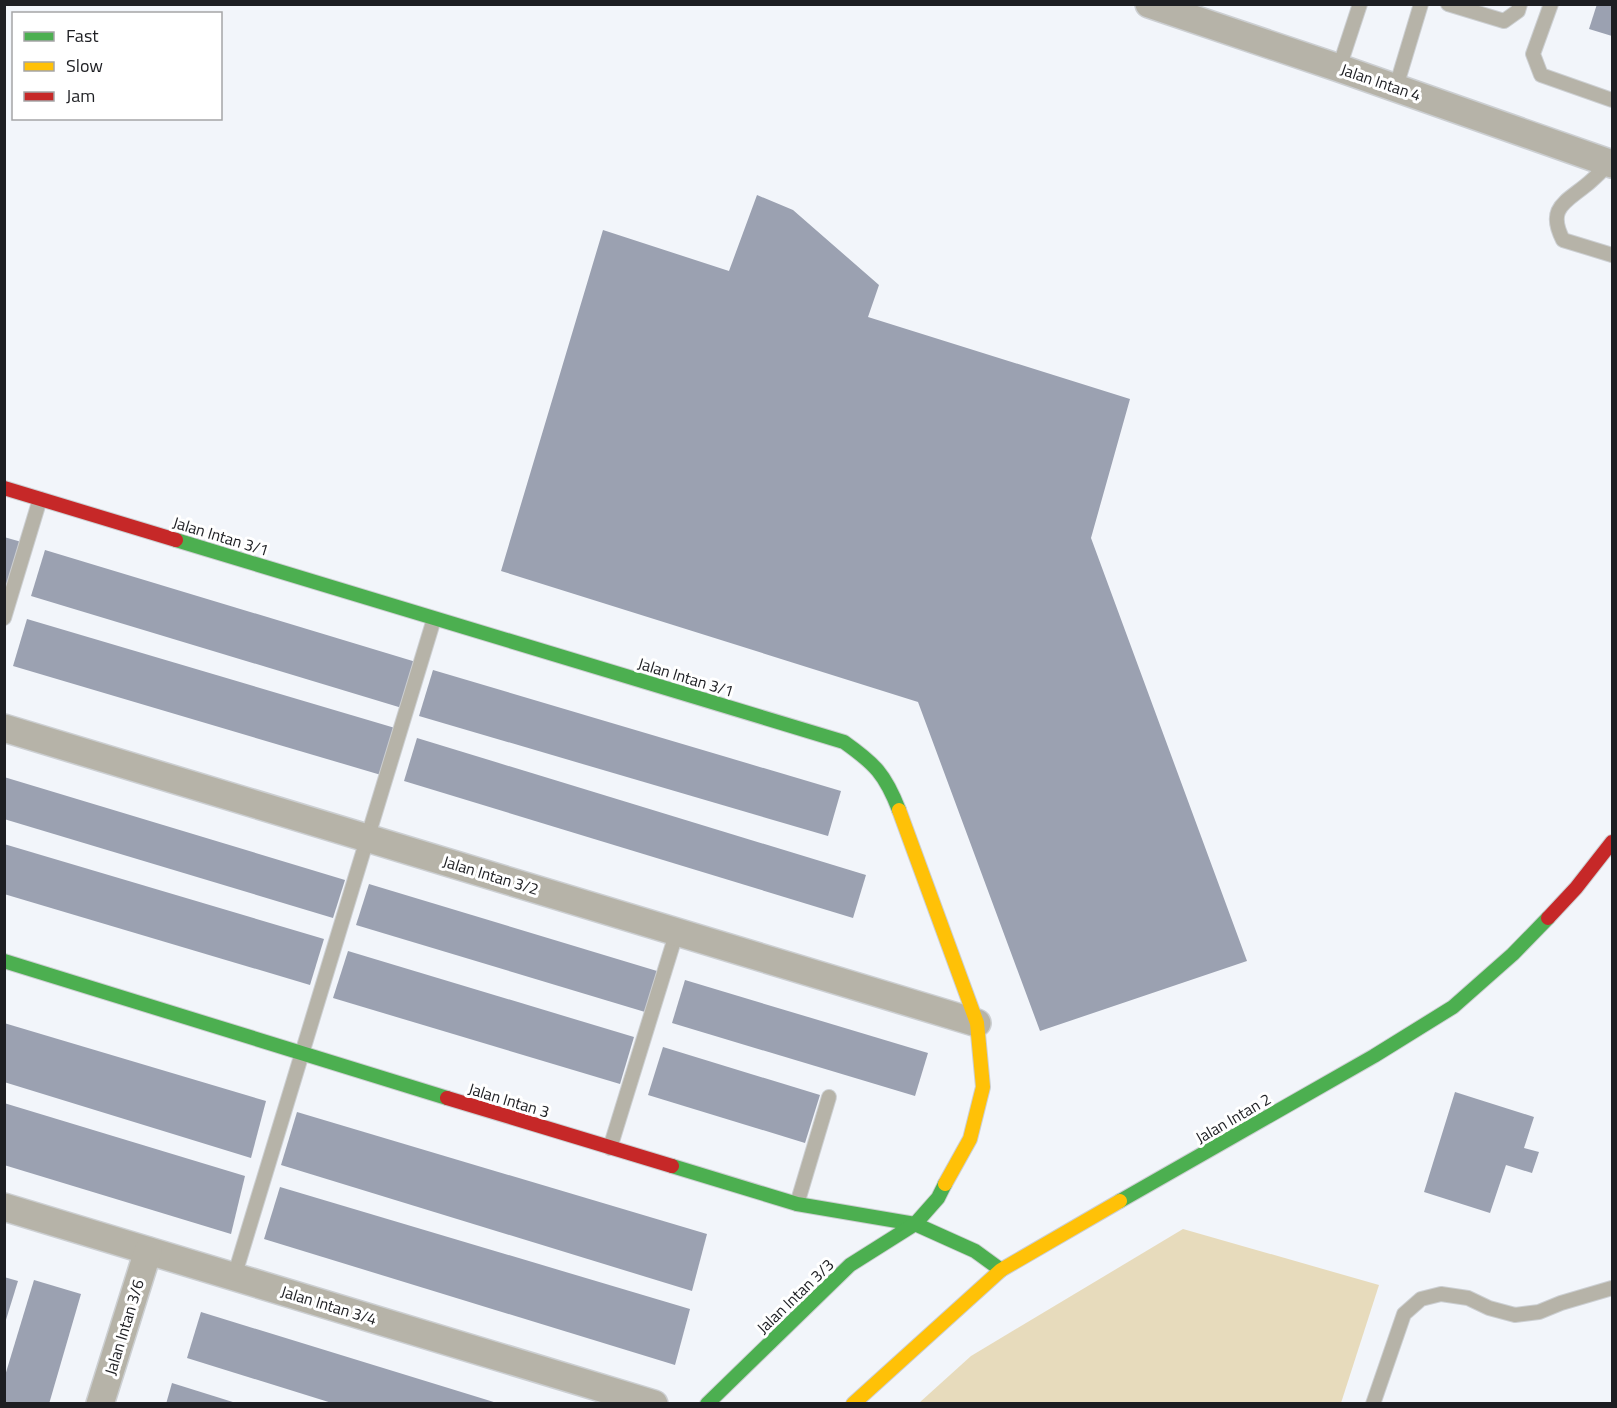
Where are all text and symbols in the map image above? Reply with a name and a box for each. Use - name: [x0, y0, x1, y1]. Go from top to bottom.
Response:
- legend: [12, 12, 222, 120]
- text: Fast: [66, 22, 99, 49]
- text: Slow: [66, 52, 103, 79]
- street label: Jalan Intan 4: [1338, 57, 1424, 107]
- text: Jam: [66, 82, 95, 109]
- street label: Jalan Intan 3/1: [170, 510, 272, 562]
- street label: Jalan Intan 3/1: [635, 651, 737, 703]
- street label: Jalan Intan 3/2: [440, 849, 542, 901]
- street label: Jalan Intan 3: [465, 1076, 553, 1124]
- street label: Jalan Intan 2: [1191, 1087, 1275, 1149]
- street label: Jalan Intan 3/3: [751, 1253, 839, 1339]
- street label: Jalan Intan 3/6: [98, 1276, 150, 1378]
- street label: Jalan Intan 3/4: [278, 1279, 380, 1331]

